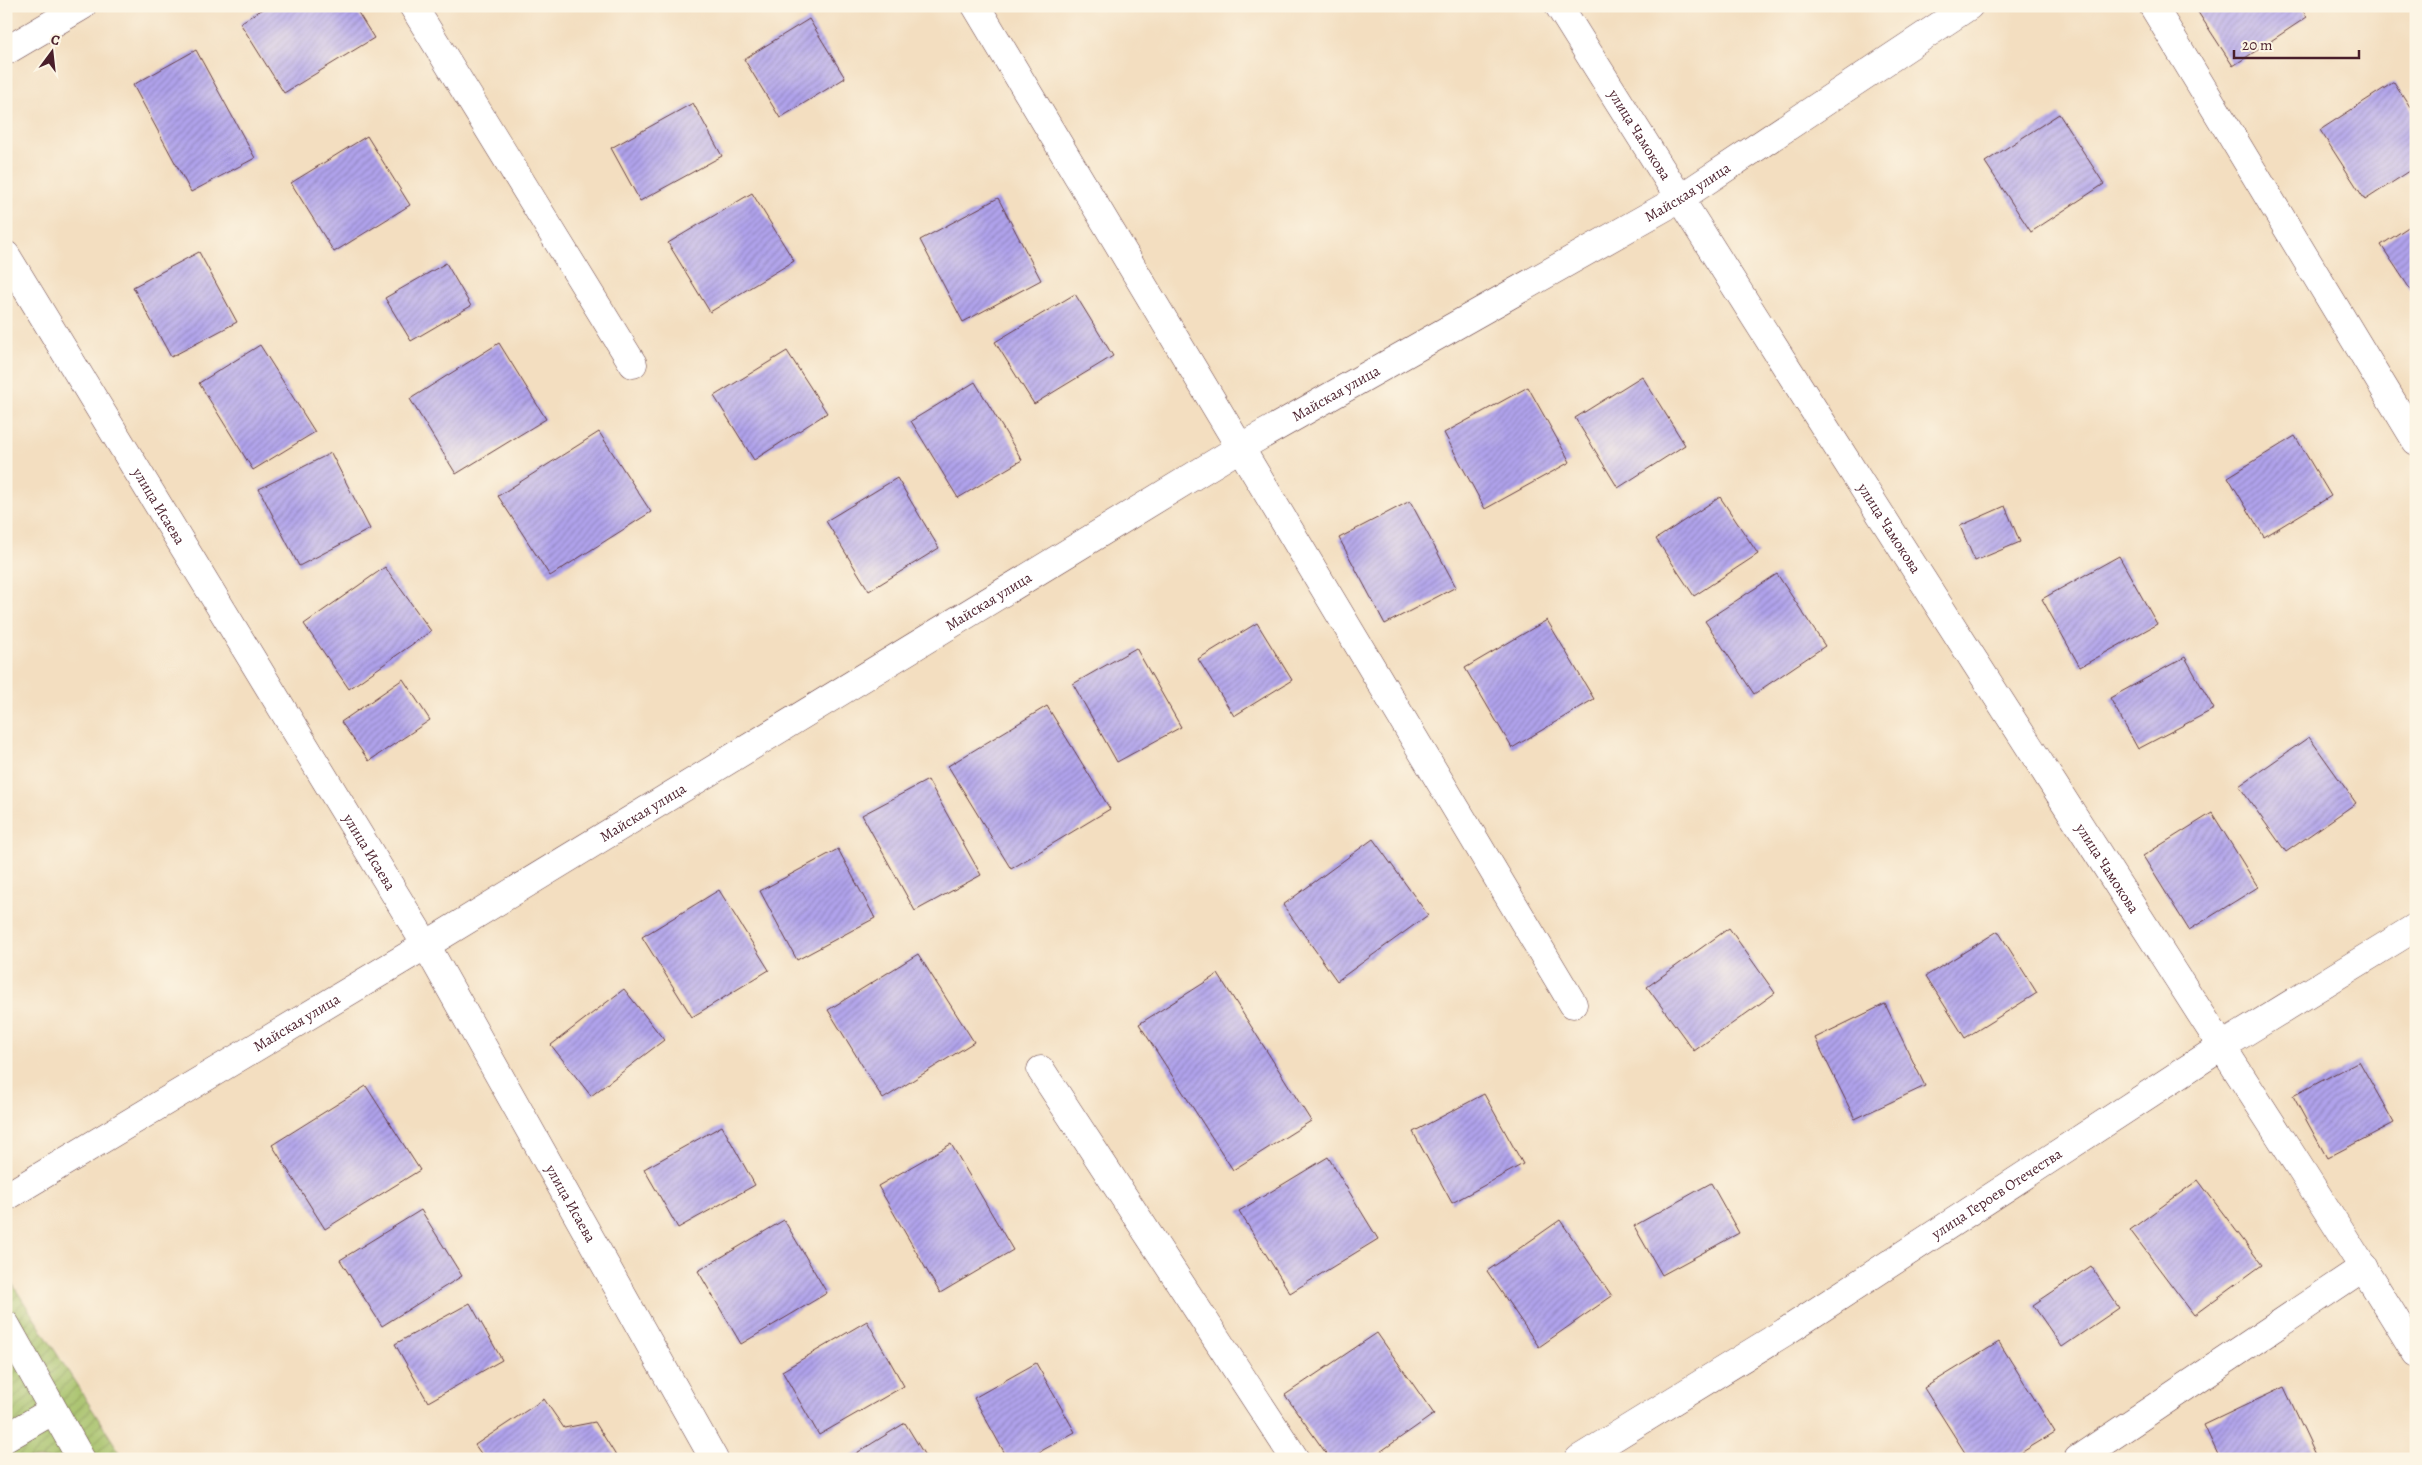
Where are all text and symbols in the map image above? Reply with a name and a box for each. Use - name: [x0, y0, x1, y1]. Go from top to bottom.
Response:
- north arrow: [28, 28, 78, 78]
- scale bar: [2234, 28, 2360, 60]
- text: С: [49, 30, 62, 50]
- text: 20 m: [2242, 35, 2273, 55]
- street label: улица Чамокова: [1603, 85, 1676, 184]
- street label: Майская улица: [1641, 158, 1734, 226]
- street label: Майская улица: [1288, 360, 1383, 426]
- street label: улица Исаева: [127, 463, 190, 548]
- street label: улица Чамокова: [1852, 478, 1926, 577]
- street label: Майская улица: [942, 567, 1035, 635]
- street label: Майская улица: [596, 778, 690, 846]
- street label: улица Исаева: [338, 809, 401, 894]
- street label: улица Чамокова: [2070, 818, 2144, 917]
- street label: Майская улица: [250, 989, 344, 1056]
- street label: улица Героев Отечества: [1927, 1144, 2066, 1244]
- street label: улица Исаева: [540, 1160, 601, 1246]

